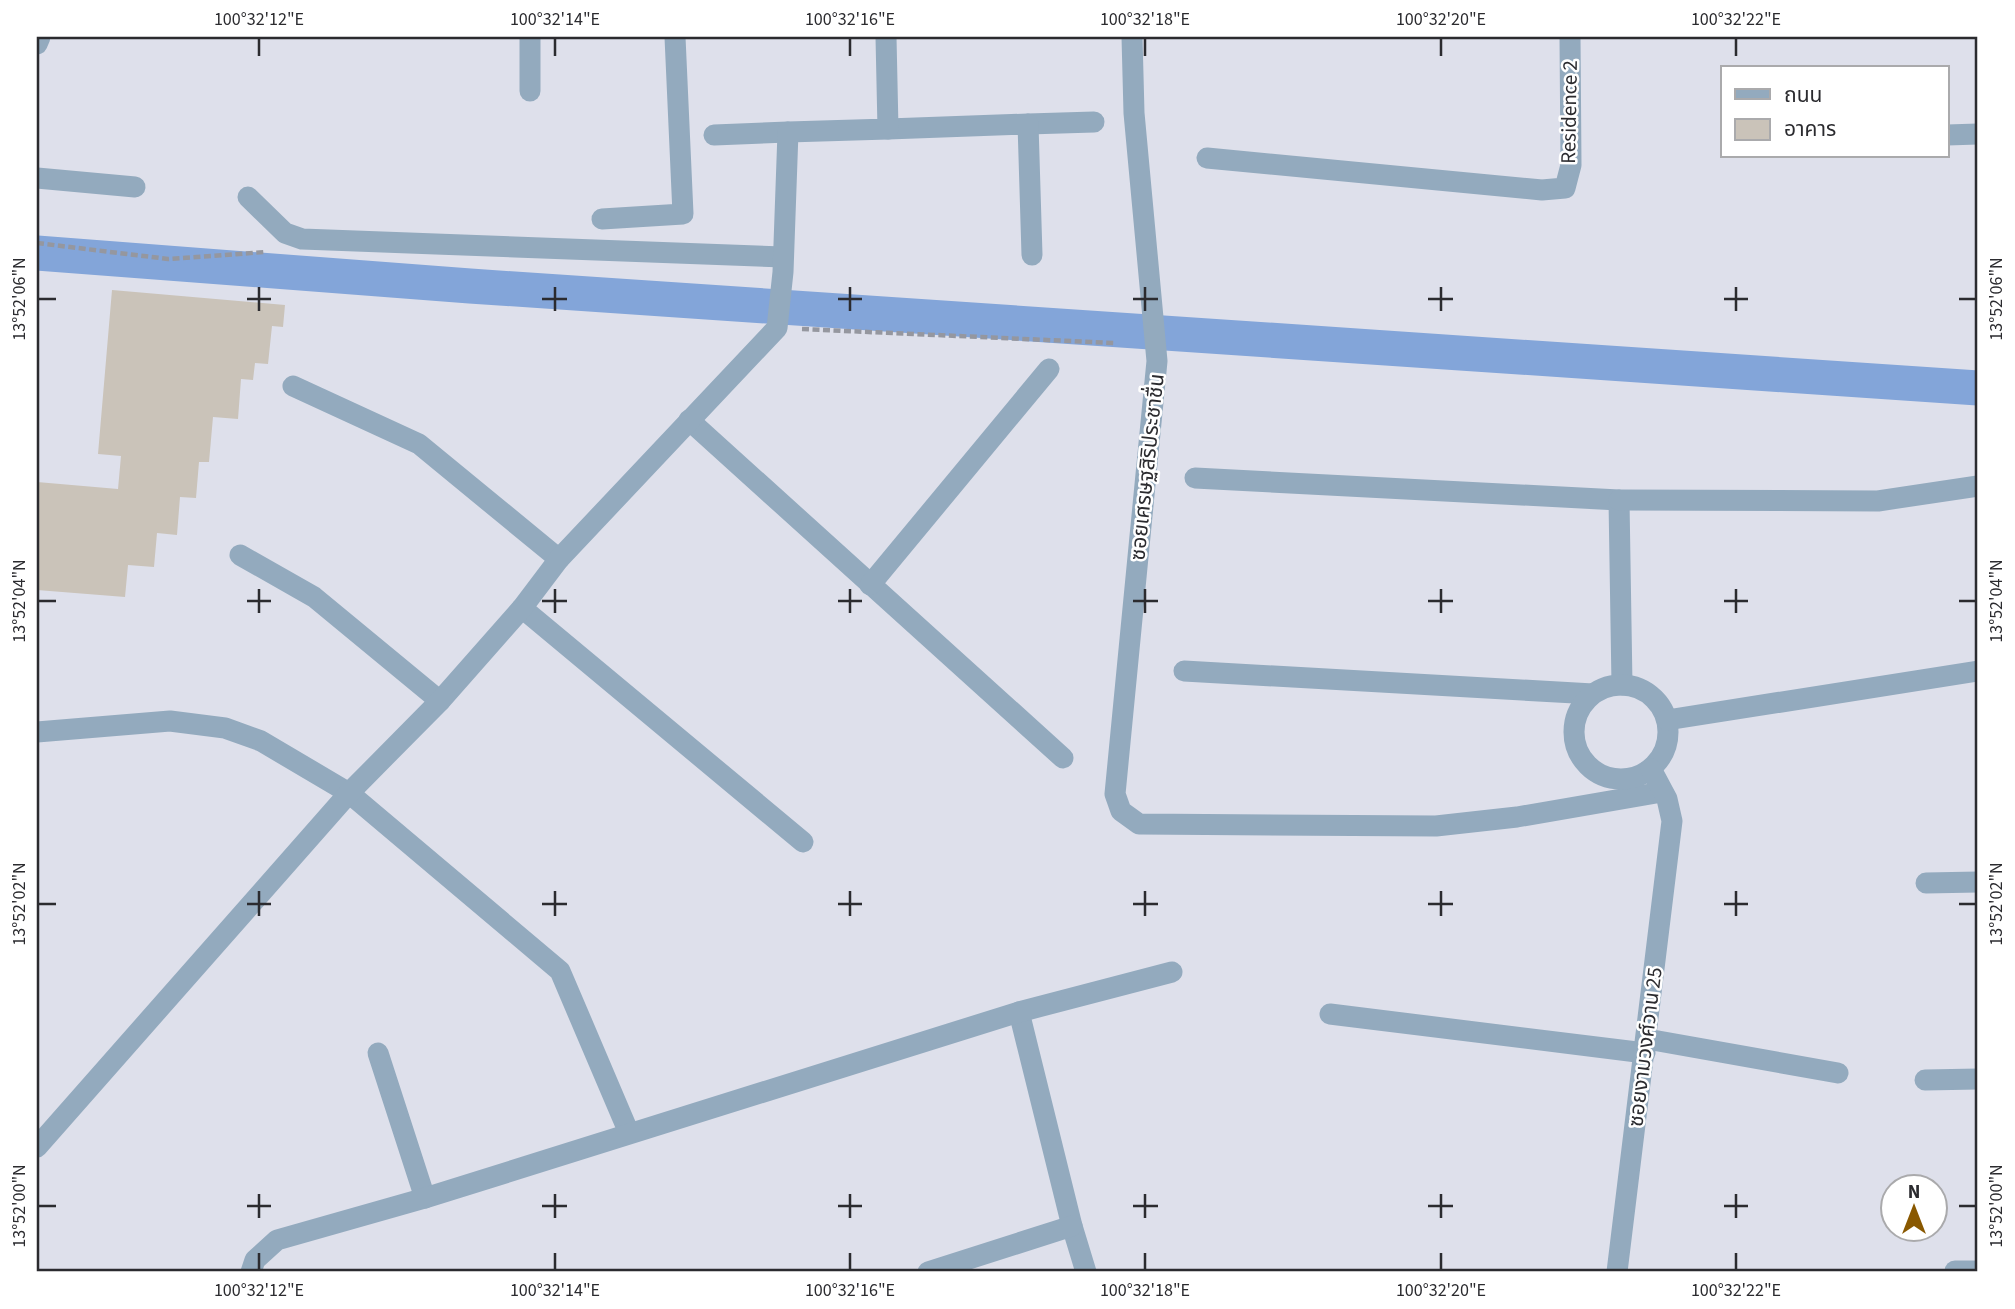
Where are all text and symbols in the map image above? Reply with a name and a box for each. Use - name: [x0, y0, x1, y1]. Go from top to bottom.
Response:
- text: 100°32'12"E: [214, 7, 304, 32]
- text: 100°32'14"E: [510, 7, 600, 32]
- text: 100°32'16"E: [805, 7, 895, 32]
- text: 100°32'18"E: [1100, 7, 1190, 32]
- text: 100°32'20"E: [1396, 7, 1486, 32]
- text: 100°32'22"E: [1691, 7, 1781, 32]
- street label: Residence 2: [1553, 60, 1585, 164]
- legend: [1721, 66, 1948, 158]
- text: ถนน: [1784, 80, 1822, 110]
- text: อาคาร: [1784, 114, 1836, 144]
- text: 13°52'06"N: [7, 257, 32, 341]
- text: 13°52'06"N: [1984, 257, 2009, 341]
- street label: ซอยเศรษฐสิริประชาชื่น: [1122, 372, 1172, 562]
- text: 13°52'04"N: [7, 559, 32, 643]
- text: 13°52'04"N: [1984, 559, 2009, 643]
- text: 13°52'02"N: [7, 862, 32, 946]
- text: 13°52'02"N: [1984, 862, 2009, 946]
- street label: ซอยงามวงศ์วาน 25: [1620, 966, 1670, 1128]
- text: 13°52'00"N: [7, 1164, 32, 1248]
- text: 13°52'00"N: [1984, 1164, 2009, 1248]
- north arrow: [1878, 1172, 1948, 1242]
- text: N: [1908, 1179, 1920, 1206]
- text: 100°32'12"E: [214, 1278, 304, 1303]
- text: 100°32'14"E: [510, 1278, 600, 1303]
- text: 100°32'16"E: [805, 1278, 895, 1303]
- text: 100°32'18"E: [1100, 1278, 1190, 1303]
- text: 100°32'20"E: [1396, 1278, 1486, 1303]
- text: 100°32'22"E: [1691, 1278, 1781, 1303]

